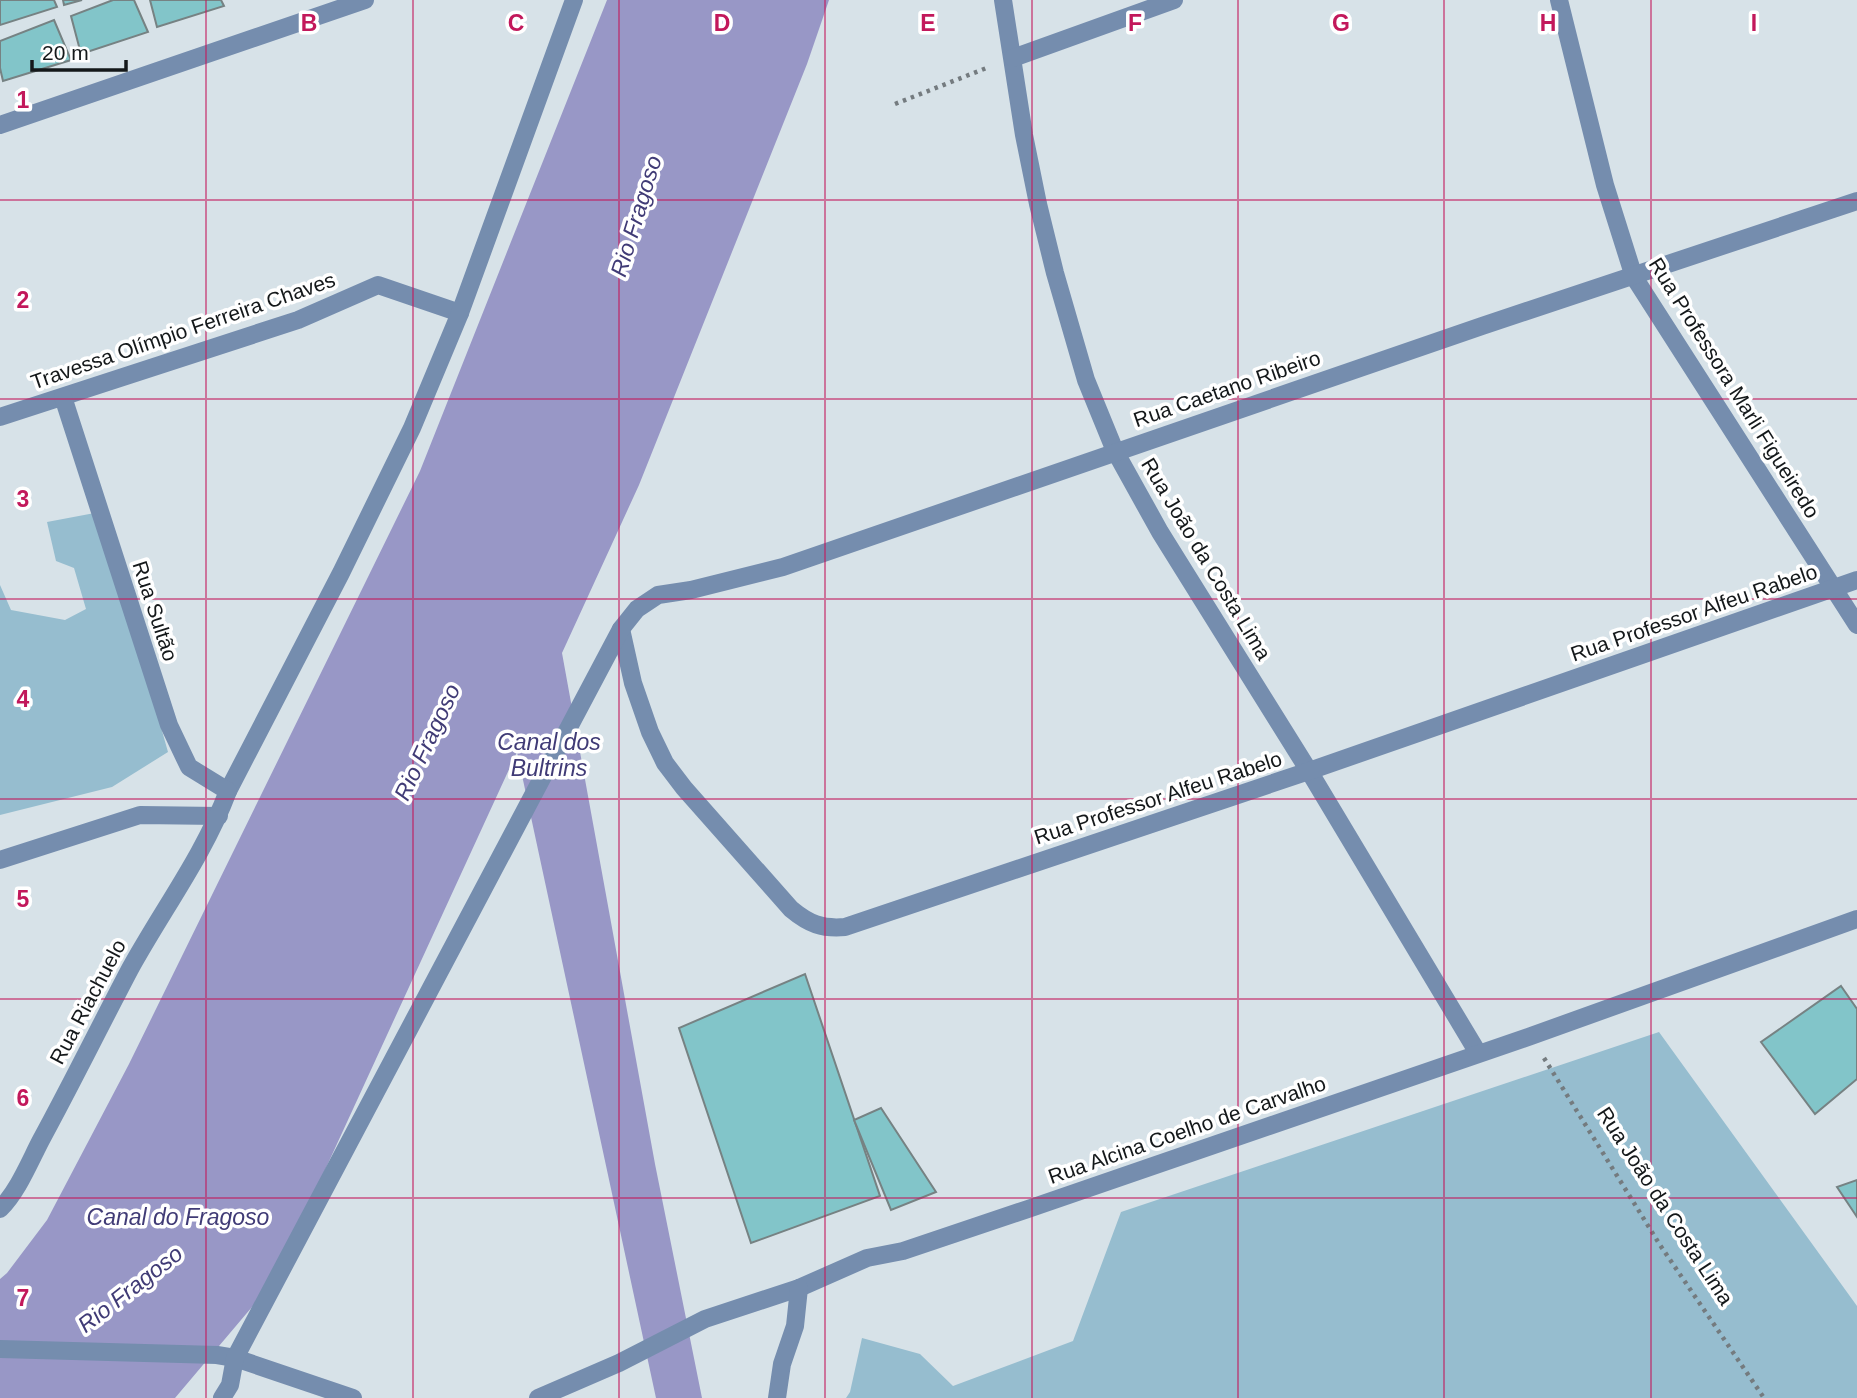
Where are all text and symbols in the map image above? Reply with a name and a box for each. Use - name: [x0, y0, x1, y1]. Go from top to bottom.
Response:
- text: B: [301, 10, 317, 36]
- text: C: [508, 10, 524, 36]
- text: D: [714, 10, 730, 36]
- text: E: [920, 10, 936, 36]
- text: F: [1128, 10, 1142, 36]
- text: G: [1332, 10, 1350, 36]
- text: H: [1540, 10, 1556, 36]
- text: I: [1751, 10, 1757, 36]
- scale bar: [32, 28, 126, 72]
- text: 20 m: [42, 41, 89, 64]
- text: 1: [17, 87, 30, 113]
- water label: Rio Fragoso: [605, 152, 667, 280]
- street label: Rua Professora Marli Figueiredo: [1645, 253, 1824, 522]
- street label: Travessa Olímpio Ferreira Chaves: [28, 268, 338, 394]
- text: 2: [17, 287, 29, 313]
- street label: Rua Caetano Ribeiro: [1130, 346, 1323, 431]
- street label: Rua João da Costa Lima: [1137, 454, 1276, 664]
- text: 3: [17, 486, 29, 512]
- street label: Rua Sultão: [128, 558, 182, 664]
- street label: Rua Professor Alfeu Rabelo: [1568, 559, 1820, 666]
- water label: Rio Fragoso: [389, 680, 465, 804]
- text: 4: [17, 686, 30, 712]
- water label: Canal dos Bultrins: [497, 729, 601, 781]
- street label: Rua Professor Alfeu Rabelo: [1031, 747, 1285, 849]
- text: 5: [17, 886, 30, 912]
- street label: Rua Riachuelo: [45, 936, 130, 1068]
- street label: Rua Alcina Coelho de Carvalho: [1045, 1071, 1329, 1188]
- text: 6: [17, 1085, 29, 1111]
- street label: Rua João da Costa Lima: [1593, 1103, 1738, 1309]
- water label: Canal do Fragoso: [87, 1204, 270, 1230]
- water label: Rio Fragoso: [73, 1240, 188, 1338]
- text: 7: [17, 1285, 29, 1311]

